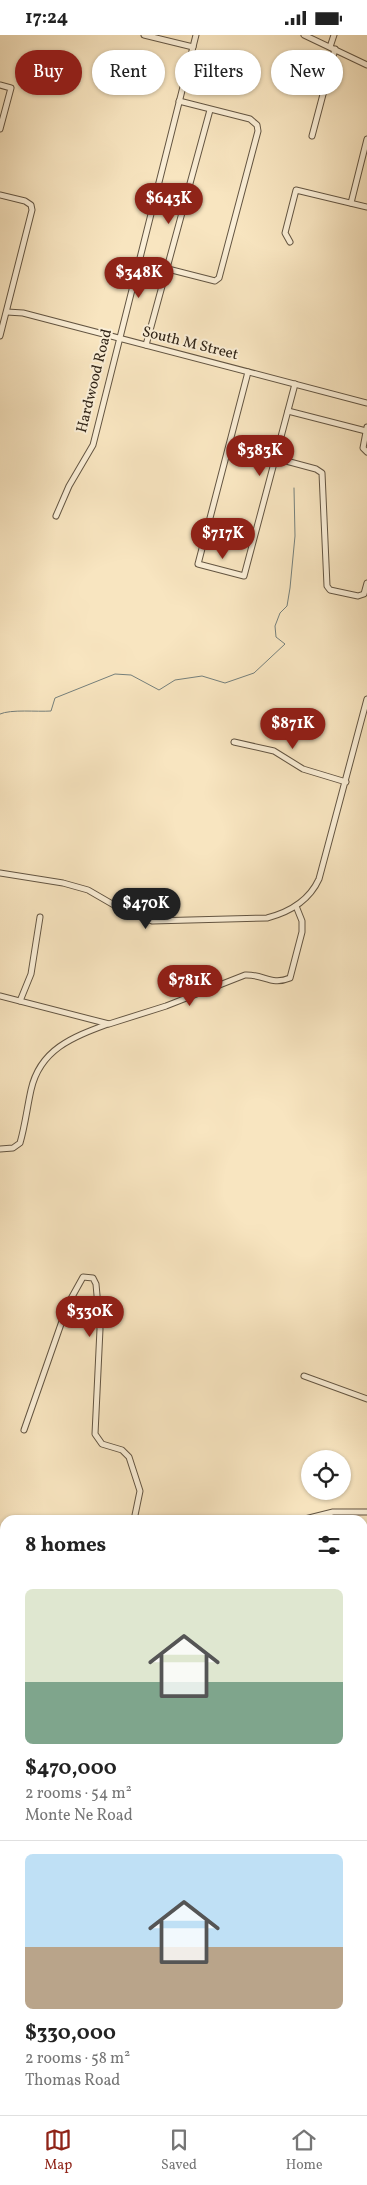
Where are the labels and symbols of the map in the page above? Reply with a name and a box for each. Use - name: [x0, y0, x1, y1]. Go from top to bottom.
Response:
- pin: $643K: [134, 183, 204, 225]
- pin: $348K: [104, 257, 174, 299]
- street label: South M Street: [140, 322, 240, 366]
- street label: Hardwood Road: [72, 327, 118, 435]
- pin: $383K: [225, 435, 295, 477]
- pin: $717K: [188, 517, 258, 560]
- pin: $871K: [258, 707, 328, 750]
- pin: $470K: [111, 887, 181, 930]
- pin: $781K: [155, 965, 225, 1007]
- pin: $330K: [55, 1295, 125, 1338]

